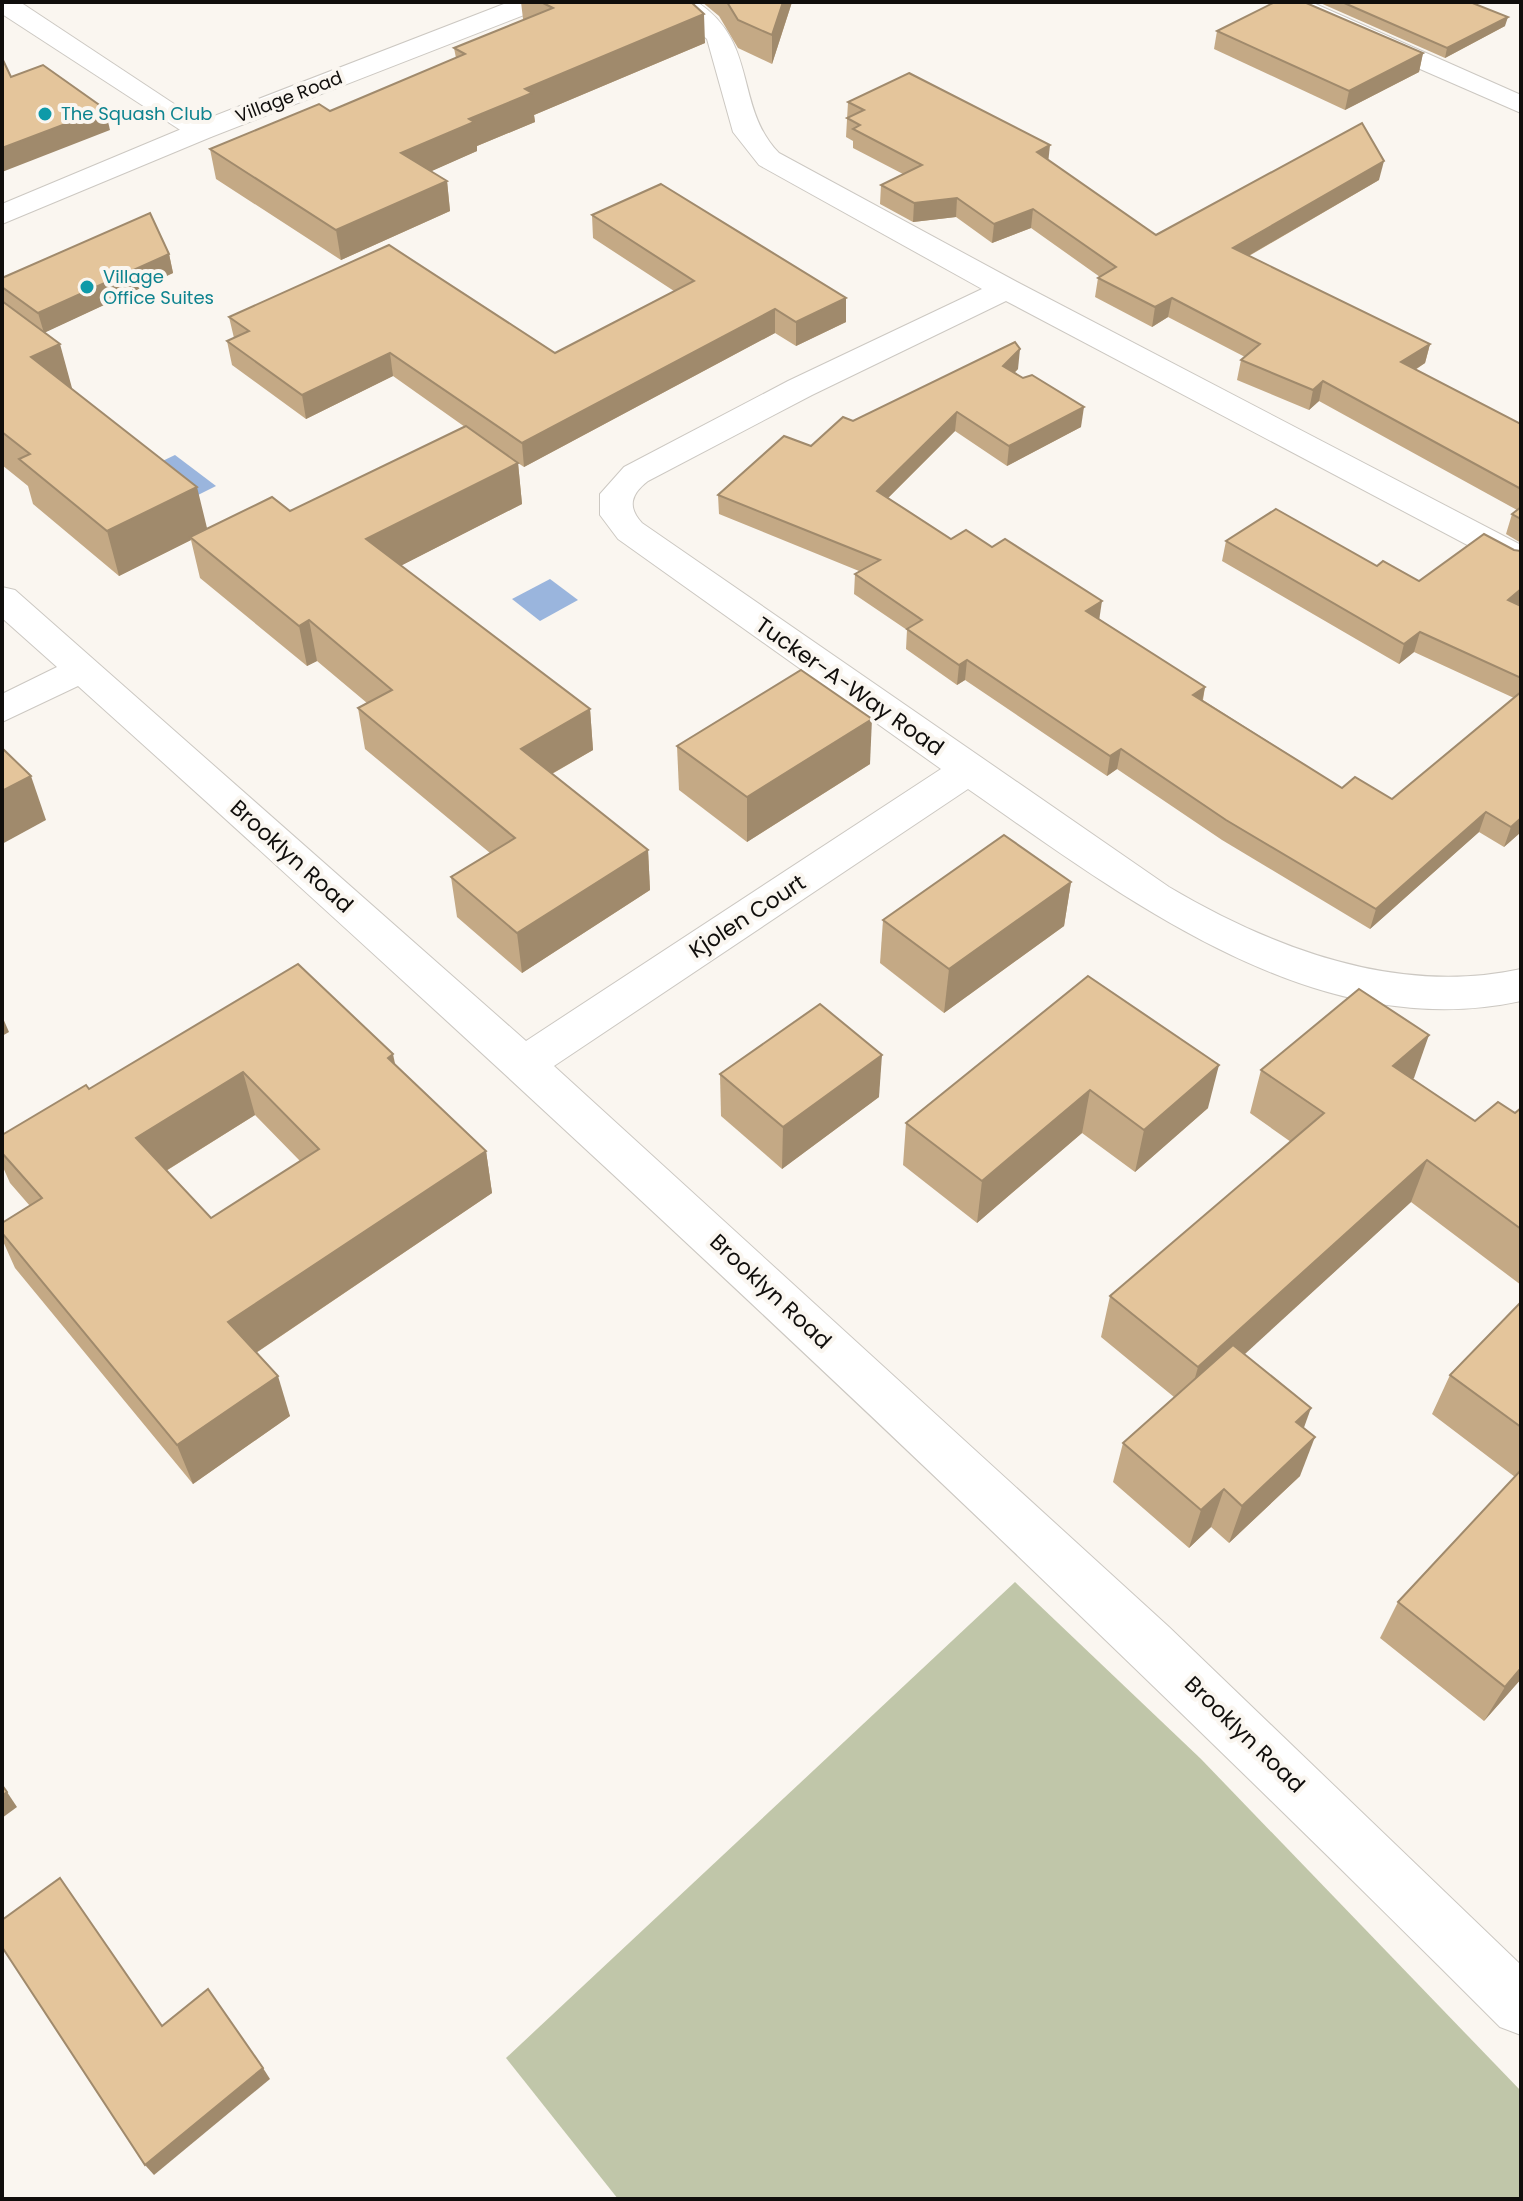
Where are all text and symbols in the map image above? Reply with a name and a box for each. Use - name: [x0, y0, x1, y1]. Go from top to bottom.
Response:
- street label: Village Road: [232, 65, 346, 128]
- place label: The Squash Club: [61, 101, 212, 126]
- marker: The Squash Club: [36, 105, 54, 123]
- place label: Village Office Suites: [103, 264, 214, 310]
- marker: Village Office Suites: [78, 278, 96, 296]
- street label: Tucker-A-Way Road: [749, 610, 950, 763]
- street label: Brooklyn Road: [223, 793, 360, 920]
- street label: Kjolen Court: [683, 867, 812, 966]
- street label: Brooklyn Road: [703, 1227, 838, 1356]
- street label: Brooklyn Road: [1178, 1669, 1312, 1800]

